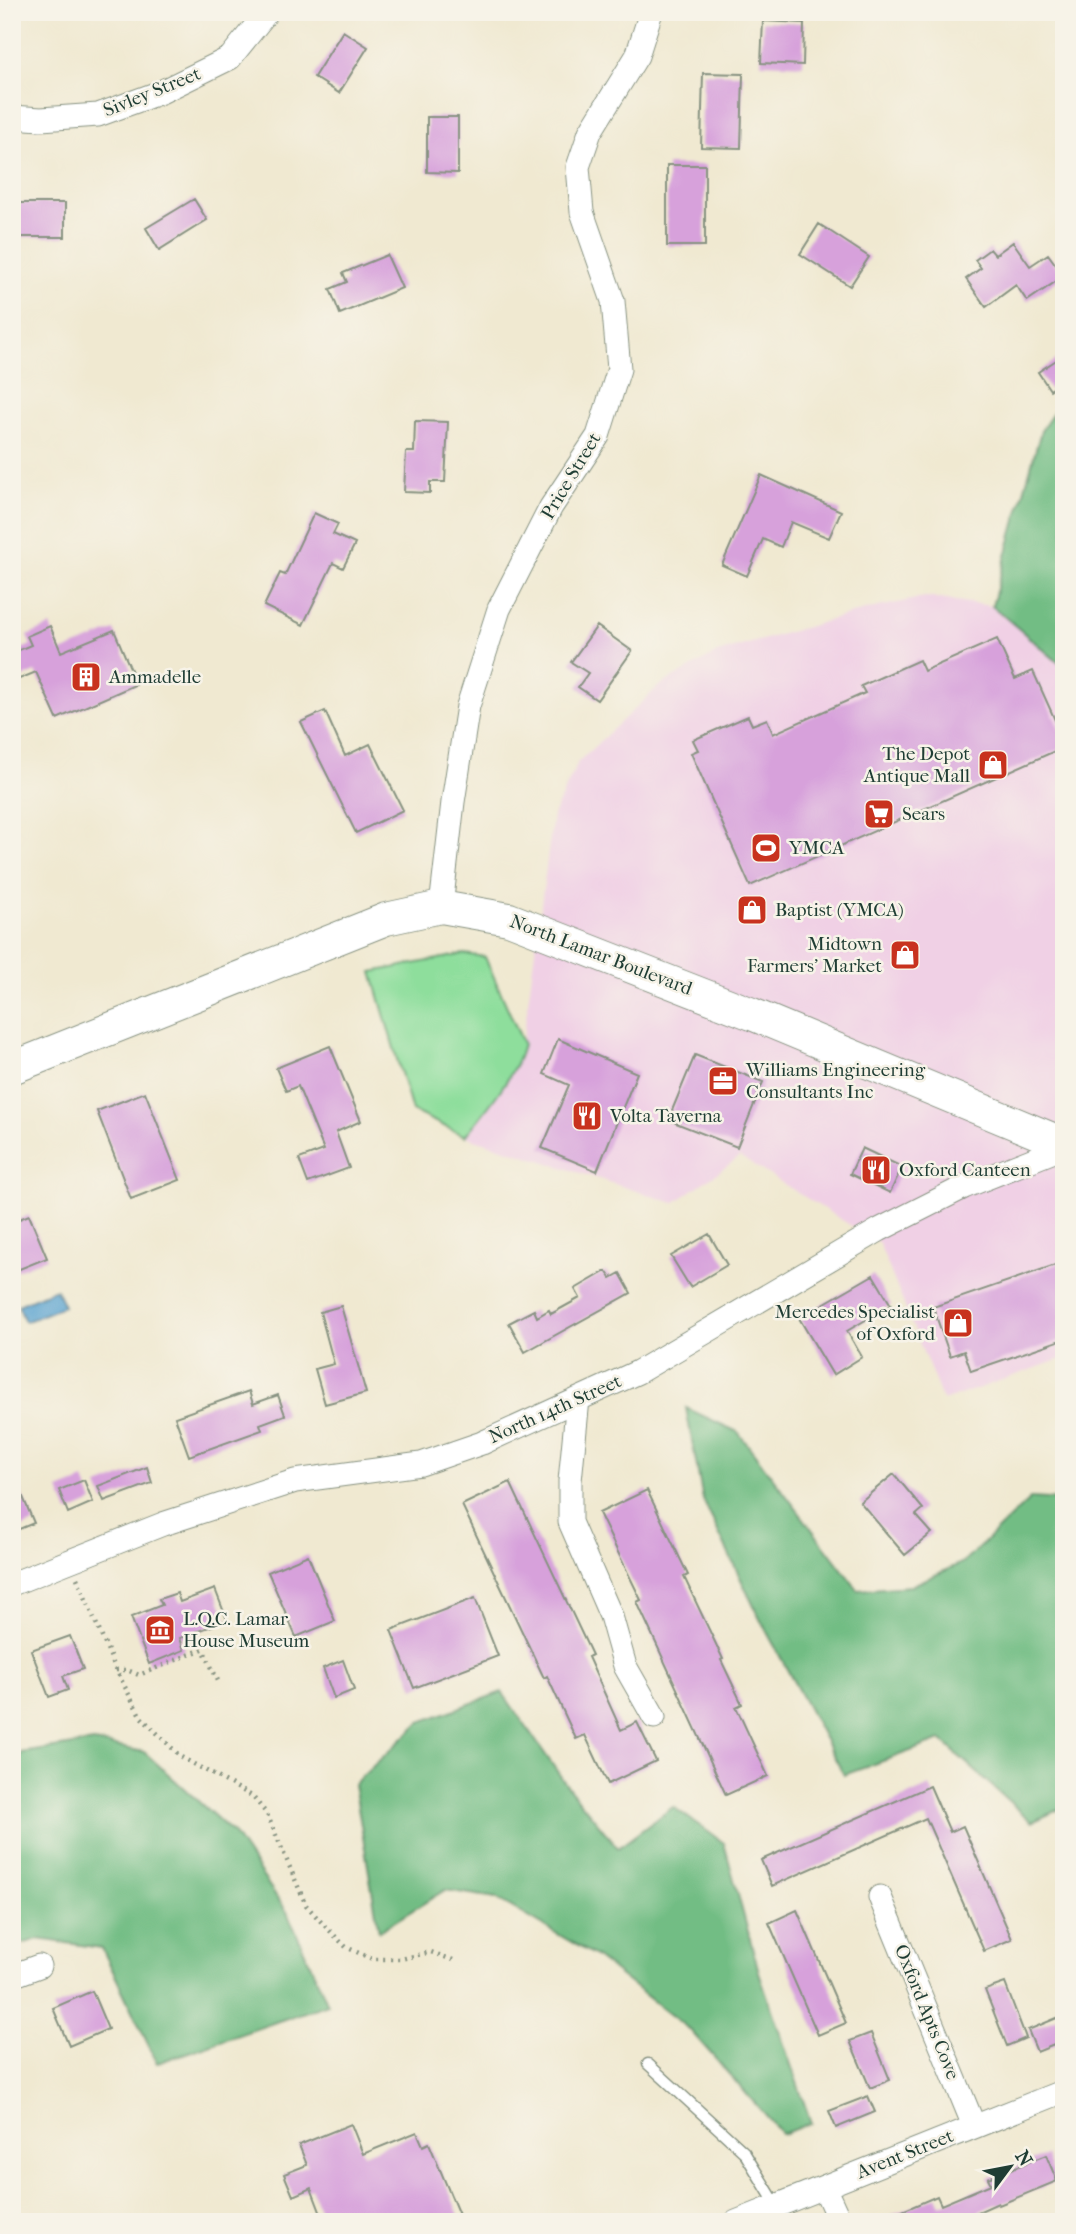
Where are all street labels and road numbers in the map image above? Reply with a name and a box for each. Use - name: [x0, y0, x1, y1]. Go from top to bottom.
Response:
- street label: Sivley Street: [100, 62, 204, 121]
- street label: Price Street: [537, 429, 606, 523]
- street label: North Lamar Boulevard: [507, 910, 696, 1000]
- street label: North 14th Street: [485, 1370, 625, 1448]
- street label: Oxford Apts Cove: [890, 1941, 964, 2083]
- street label: Avent Street: [853, 2125, 957, 2184]

